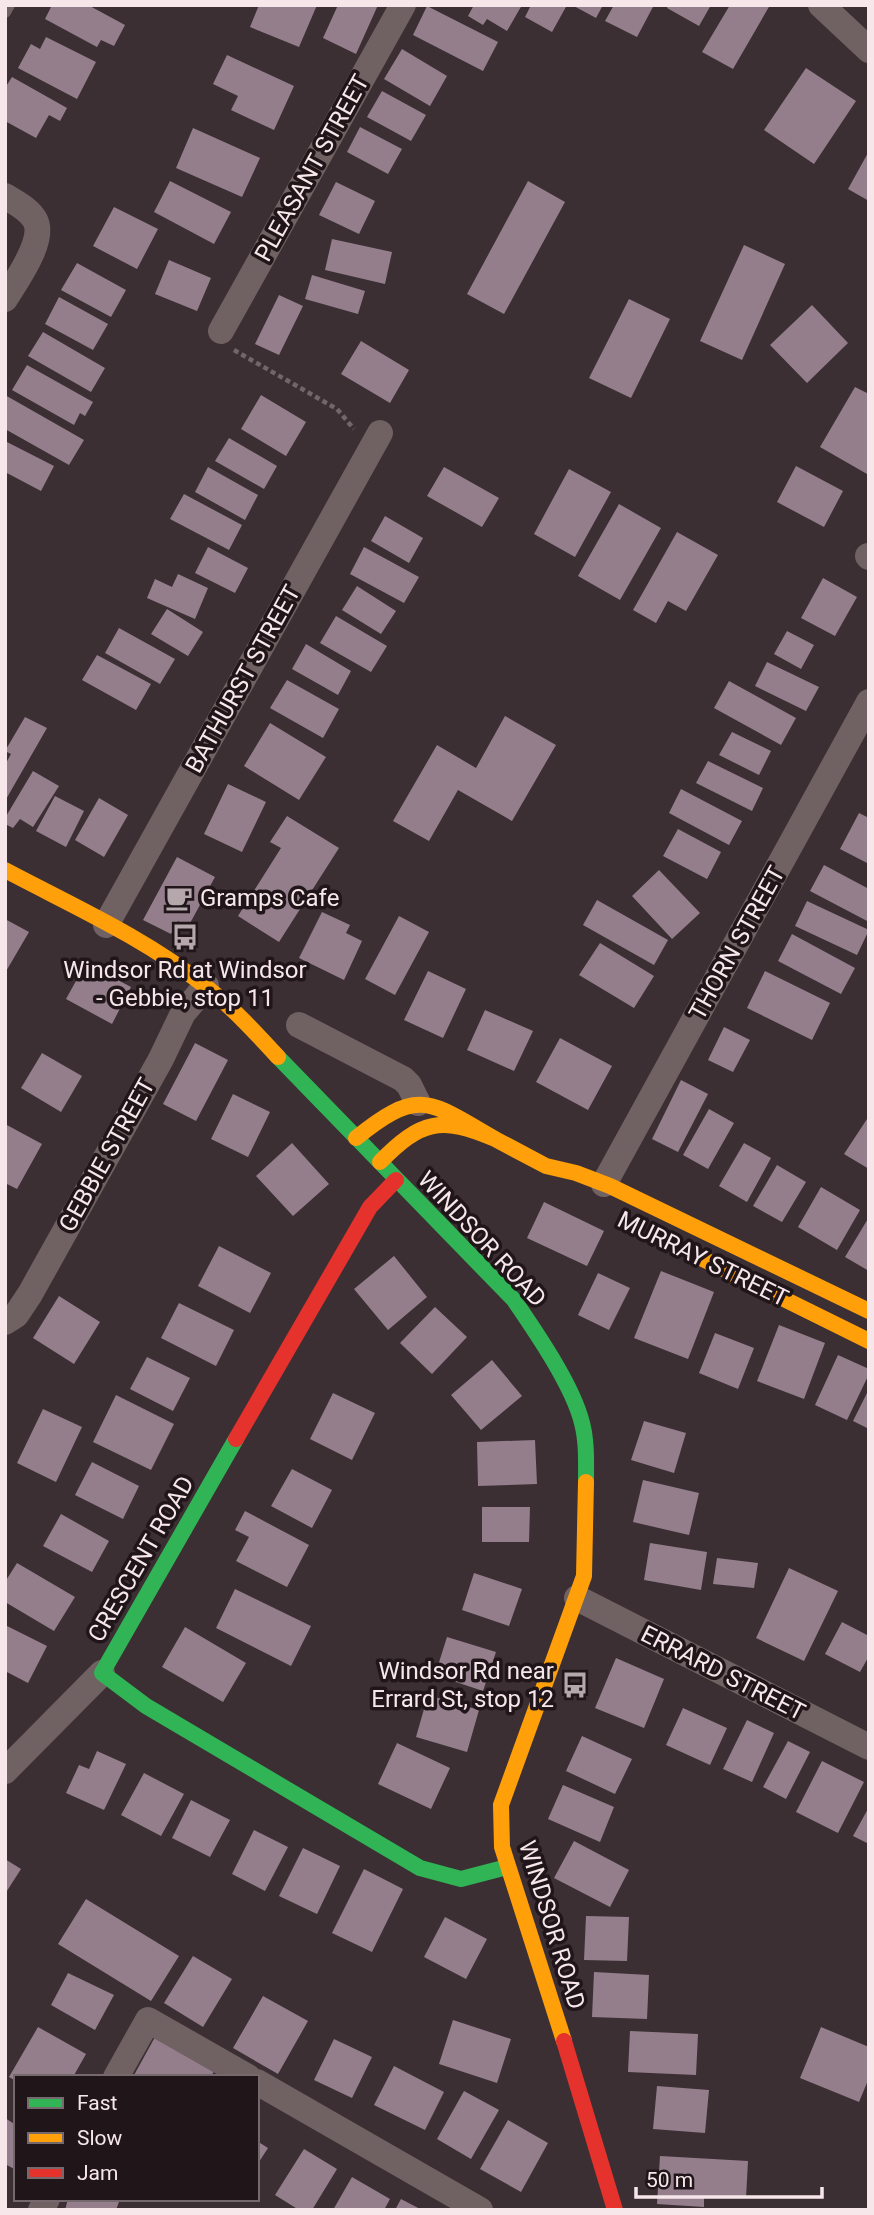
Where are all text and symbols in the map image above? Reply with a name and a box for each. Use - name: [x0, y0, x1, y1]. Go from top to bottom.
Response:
- street label: PLEASANT STREET: [249, 70, 375, 266]
- street label: BATHURST STREET: [180, 580, 306, 778]
- street label: THORN STREET: [683, 861, 791, 1025]
- cafe icon: Gramps Cafe: [164, 883, 194, 913]
- place label: Gramps Cafe: [200, 884, 339, 912]
- bus stop icon: Windsor Rd at Windsor - Gebbie, stop 11: [170, 922, 200, 952]
- place label: Windsor Rd at Windsor - Gebbie, stop 11: [63, 956, 307, 1012]
- street label: GEBBIE STREET: [53, 1073, 161, 1237]
- street label: WINDSOR ROAD: [412, 1166, 552, 1312]
- street label: MURRAY STREET: [613, 1206, 793, 1312]
- street label: CRESCENT ROAD: [82, 1471, 200, 1647]
- street label: ERRARD STREET: [636, 1620, 810, 1726]
- place label: Windsor Rd near Errard St, stop 12: [371, 1657, 554, 1713]
- bus stop icon: Windsor Rd near Errard St, stop 12: [560, 1670, 590, 1700]
- street label: WINDSOR ROAD: [513, 1837, 591, 2013]
- legend: [14, 2075, 259, 2201]
- text: Fast: [77, 2091, 118, 2115]
- text: Slow: [77, 2126, 123, 2150]
- scale bar: [636, 2156, 822, 2200]
- text: Jam: [77, 2161, 118, 2185]
- text: 50 m: [646, 2168, 693, 2192]

